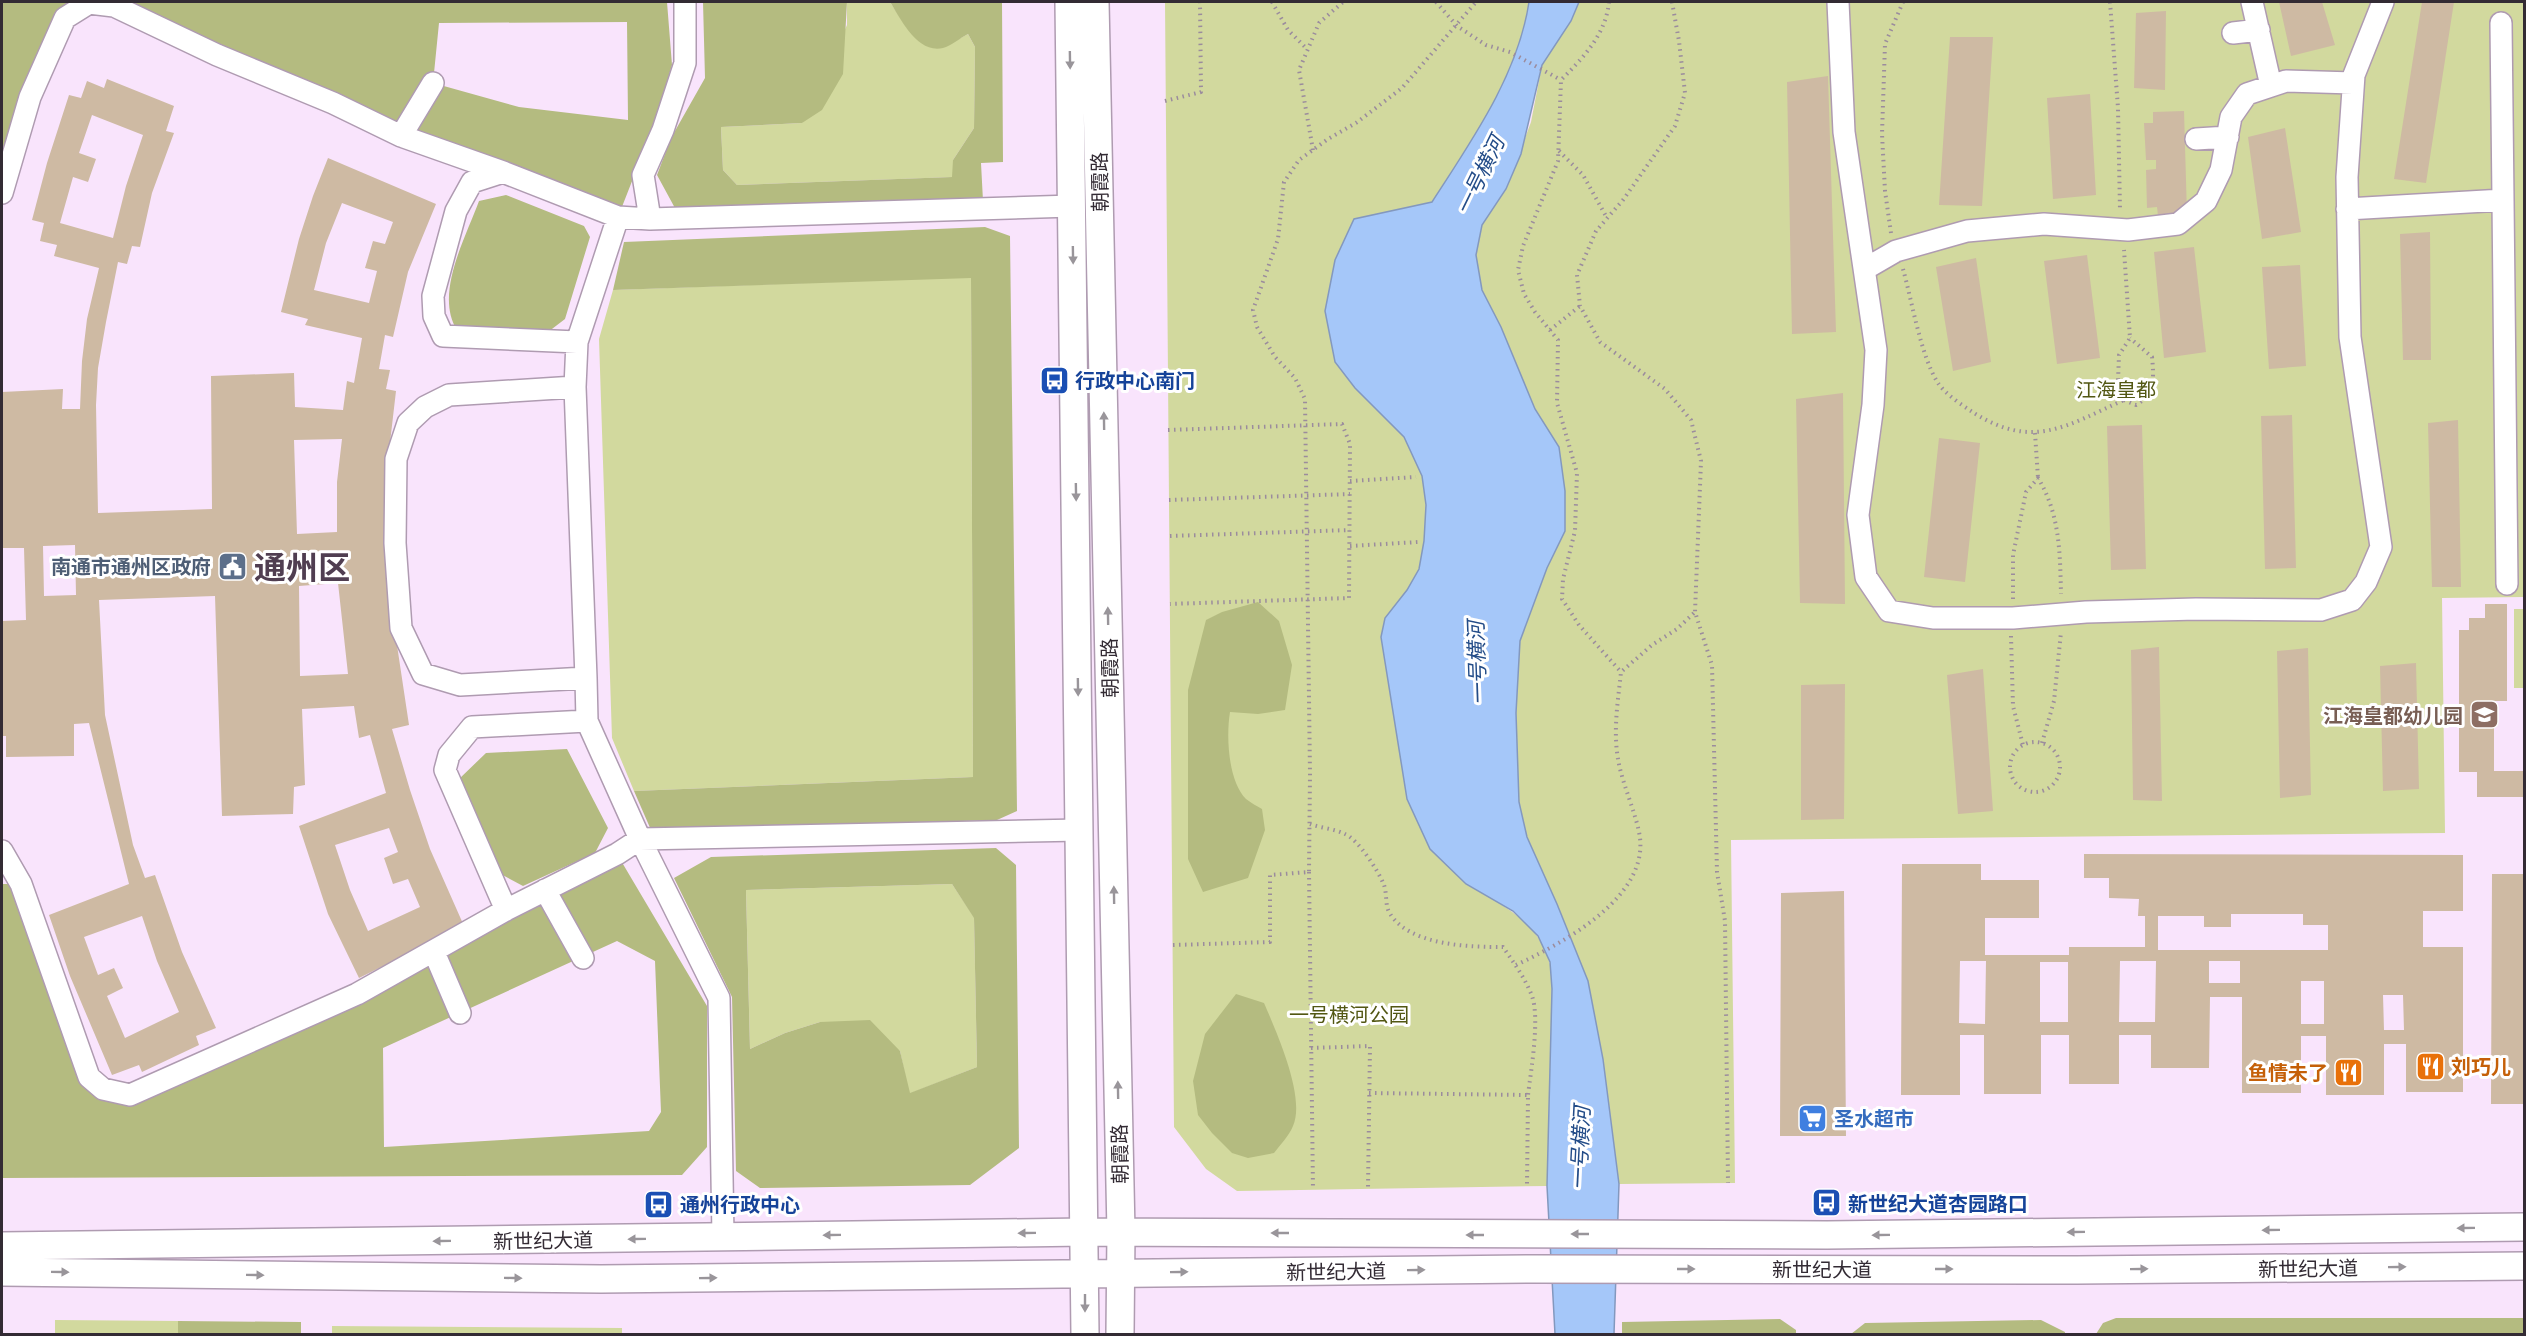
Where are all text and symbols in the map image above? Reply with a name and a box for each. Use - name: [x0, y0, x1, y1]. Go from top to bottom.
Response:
- one-way arrow: [1065, 50, 1075, 69]
- water label: 一号横河: [1449, 128, 1510, 218]
- street label: 朝霞路: [1086, 152, 1112, 212]
- one-way arrow: [1068, 245, 1078, 264]
- bus stop icon: 行政中心南门: [1038, 364, 1070, 396]
- place label: 行政中心南门: [1075, 368, 1195, 392]
- park label: 江海皇都: [2076, 377, 2156, 401]
- one-way arrow: [1099, 411, 1109, 430]
- one-way arrow: [1071, 482, 1081, 501]
- district label: 通州区: [254, 547, 350, 585]
- public building icon: 南通市通州区政府: [216, 550, 248, 582]
- place label: 南通市通州区政府: [51, 554, 211, 578]
- one-way arrow: [1103, 606, 1113, 625]
- water label: 一号横河: [1462, 617, 1490, 705]
- street label: 朝霞路: [1096, 638, 1122, 698]
- one-way arrow: [1073, 677, 1083, 696]
- school or university icon: 江海皇都幼儿园: [2468, 699, 2500, 731]
- place label: 江海皇都幼儿园: [2323, 703, 2463, 727]
- one-way arrow: [1109, 885, 1119, 904]
- park label: 一号横河公园: [1289, 1002, 1409, 1026]
- restaurant icon: 刘巧儿: [2414, 1050, 2446, 1082]
- place label: 刘巧儿: [2451, 1054, 2511, 1078]
- restaurant icon: 鱼情未了: [2333, 1056, 2365, 1088]
- place label: 鱼情未了: [2248, 1060, 2328, 1084]
- one-way arrow: [1113, 1080, 1123, 1099]
- water label: 一号横河: [1564, 1101, 1594, 1191]
- supermarket icon: 圣水超市: [1797, 1102, 1829, 1134]
- place label: 圣水超市: [1834, 1106, 1914, 1130]
- street label: 朝霞路: [1106, 1124, 1132, 1184]
- bus stop icon: 新世纪大道杏园路口: [1811, 1187, 1843, 1219]
- bus stop icon: 通州行政中心: [643, 1188, 675, 1220]
- place label: 新世纪大道杏园路口: [1848, 1191, 2028, 1215]
- place label: 通州行政中心: [680, 1192, 800, 1216]
- one-way arrow: [2457, 1223, 2476, 1232]
- one-way arrow: [2262, 1225, 2281, 1235]
- street label: 新世纪大道: [493, 1227, 593, 1253]
- one-way arrow: [2067, 1227, 2086, 1237]
- one-way arrow: [1017, 1228, 1036, 1238]
- one-way arrow: [1270, 1228, 1289, 1238]
- one-way arrow: [1571, 1229, 1590, 1239]
- one-way arrow: [822, 1230, 841, 1240]
- one-way arrow: [1465, 1230, 1484, 1240]
- one-way arrow: [1872, 1230, 1891, 1239]
- one-way arrow: [627, 1234, 646, 1243]
- one-way arrow: [432, 1236, 451, 1246]
- street label: 新世纪大道: [2258, 1255, 2358, 1281]
- street label: 新世纪大道: [1772, 1257, 1872, 1281]
- street label: 新世纪大道: [1286, 1258, 1386, 1284]
- one-way arrow: [2387, 1262, 2406, 1272]
- one-way arrow: [1676, 1264, 1695, 1274]
- one-way arrow: [1934, 1264, 1953, 1274]
- one-way arrow: [2129, 1264, 2148, 1274]
- one-way arrow: [1406, 1265, 1425, 1275]
- one-way arrow: [1169, 1267, 1188, 1277]
- one-way arrow: [50, 1268, 69, 1277]
- one-way arrow: [245, 1270, 264, 1280]
- one-way arrow: [503, 1273, 522, 1283]
- one-way arrow: [698, 1273, 717, 1283]
- one-way arrow: [1080, 1294, 1090, 1313]

